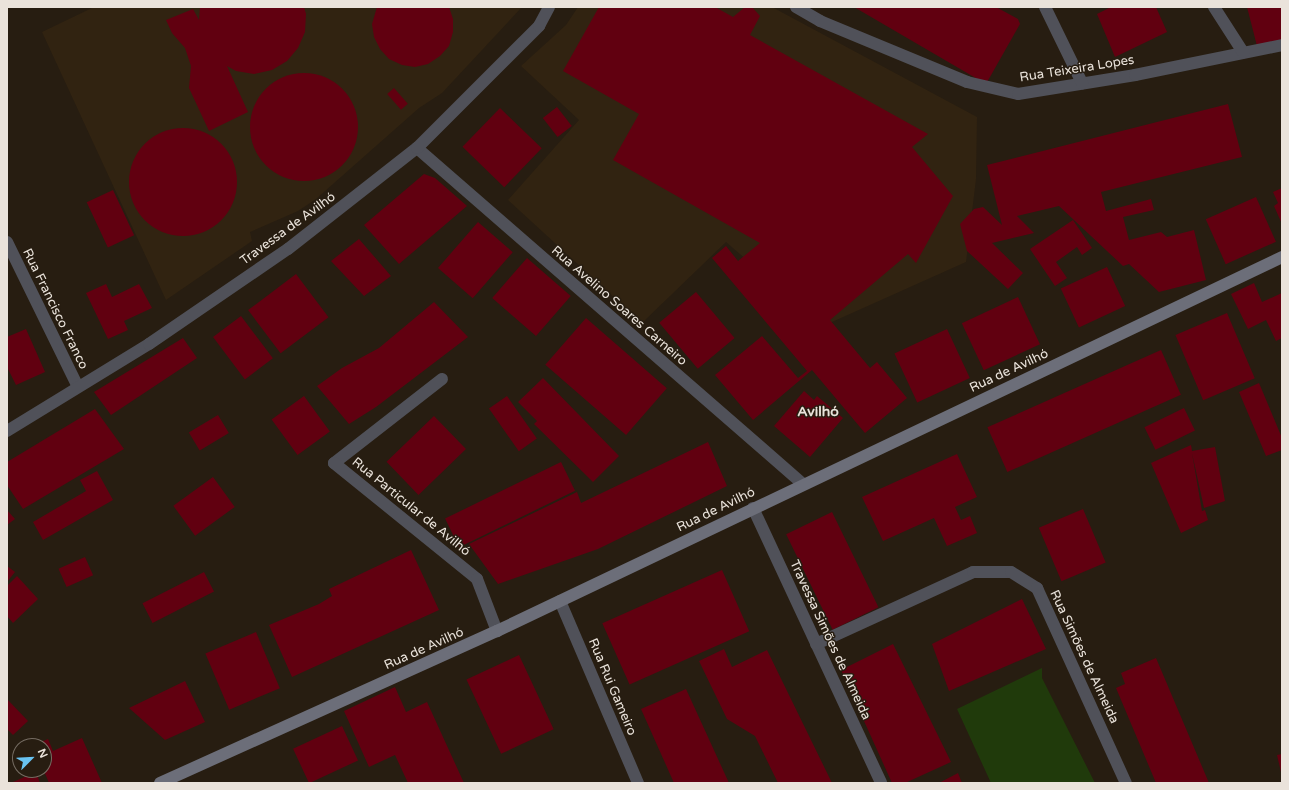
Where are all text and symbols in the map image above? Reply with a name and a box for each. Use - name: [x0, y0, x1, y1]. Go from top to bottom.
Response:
- street label: Rua Teixeira Lopes: [1019, 52, 1135, 86]
- street label: Travessa de Avilhó: [237, 189, 339, 269]
- street label: Rua Avelino Soares Carneiro: [548, 243, 690, 369]
- street label: Rua Francisco Franco: [19, 246, 91, 372]
- street label: Rua de Avilhó: [967, 346, 1051, 396]
- district label: Avilhó: [797, 404, 839, 420]
- street label: Rua Particular de Avilhó: [349, 454, 473, 560]
- street label: Rua de Avilhó: [674, 484, 758, 536]
- street label: Travessa Simões de Almeida: [786, 558, 874, 722]
- street label: Rua Simões de Almeida: [1046, 588, 1122, 726]
- street label: Rua de Avilhó: [382, 625, 466, 673]
- street label: Rua Rui Gameiro: [584, 636, 640, 738]
- north arrow: [12, 738, 52, 778]
- text: N: [35, 747, 50, 760]

